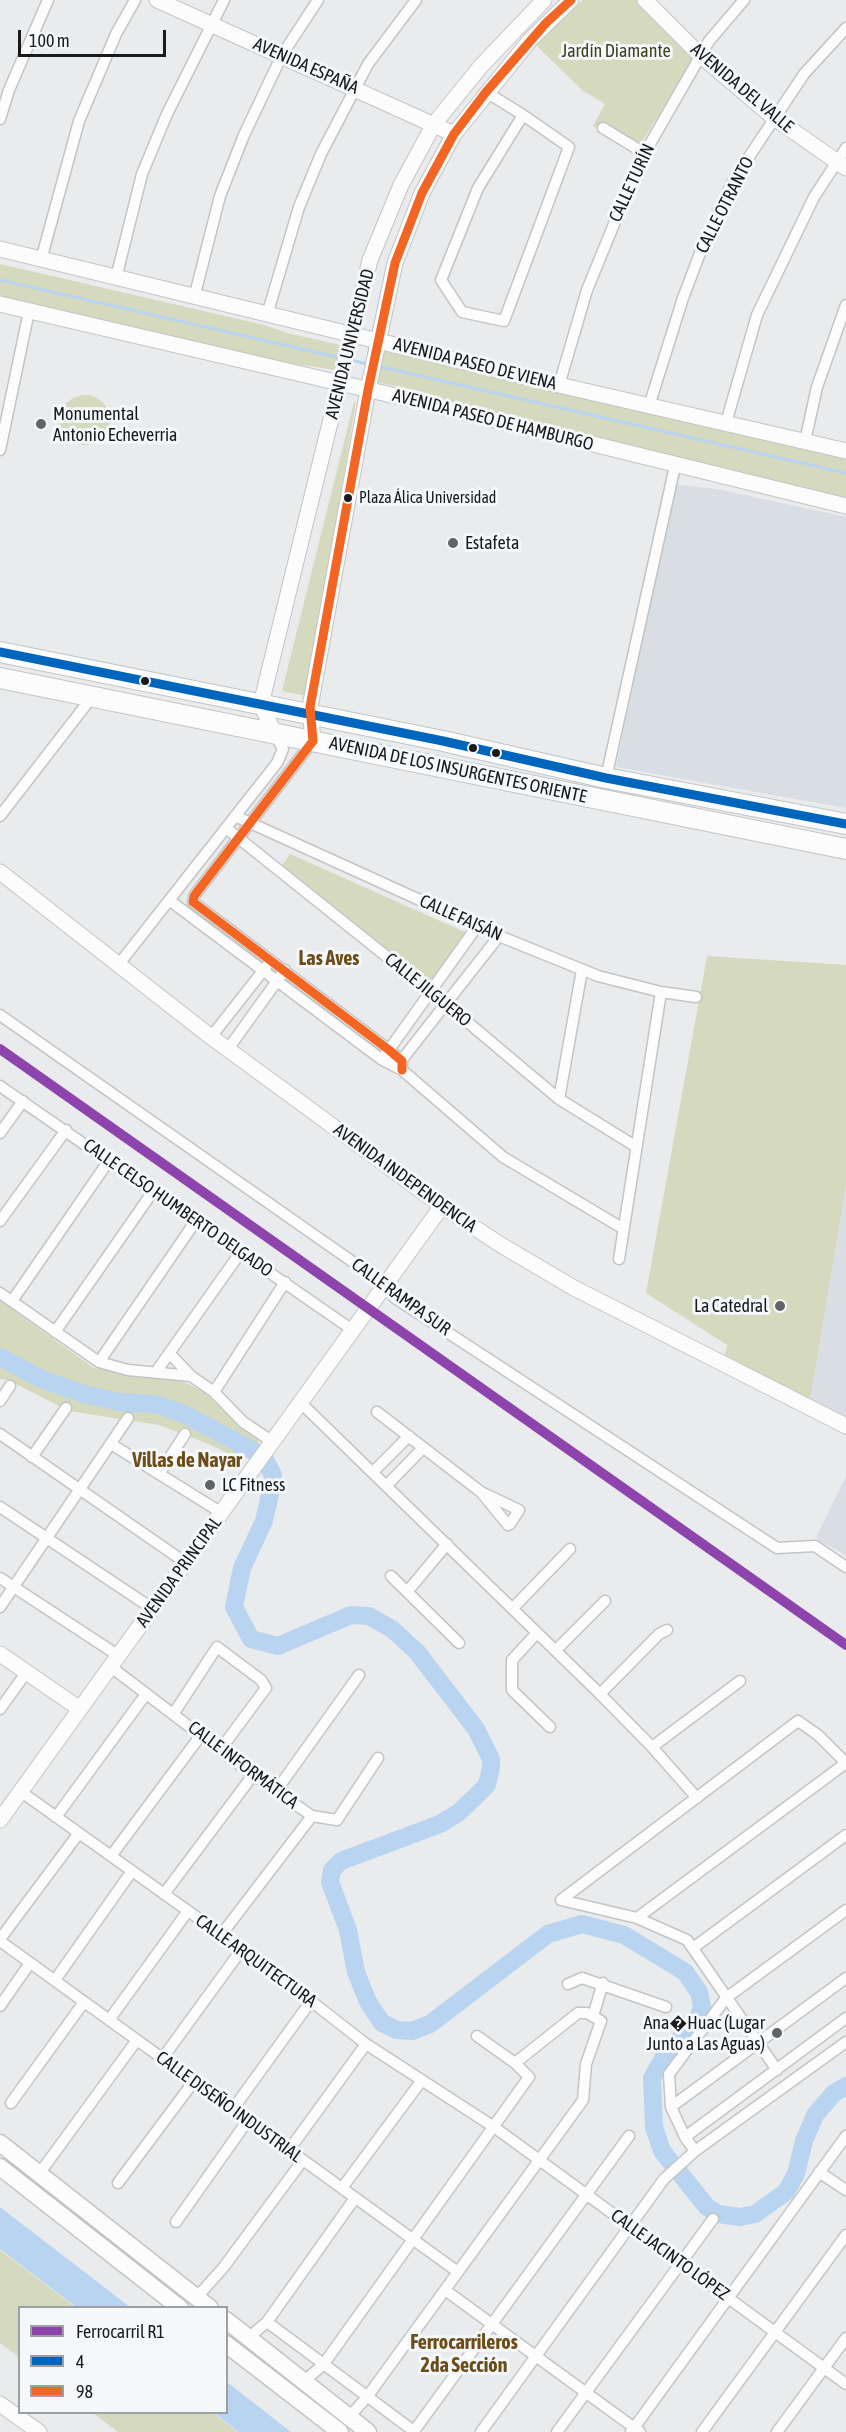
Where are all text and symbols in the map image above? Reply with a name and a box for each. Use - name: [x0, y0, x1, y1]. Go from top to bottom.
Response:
- scale bar: [21, 18, 170, 56]
- text: 100 m: [29, 30, 70, 51]
- street label: AVENIDA ESPAÑA: [250, 33, 362, 99]
- street label: AVENIDA DEL VALLE: [686, 39, 798, 137]
- park label: Jardín Diamante: [561, 40, 671, 62]
- street label: CALLE TURÍN: [605, 140, 659, 226]
- street label: CALLE OTRANTO: [691, 153, 759, 257]
- street label: AVENIDA UNIVERSIDAD: [321, 267, 379, 421]
- street label: AVENIDA PASEO DE VIENA: [391, 333, 559, 395]
- street label: AVENIDA PASEO DE HAMBURGO: [390, 385, 596, 455]
- place label: Monumental Antonio Echeverria: [53, 403, 177, 446]
- marker: Monumental Antonio Echeverria: [34, 417, 48, 431]
- place label: Plaza Álica Universidad: [359, 488, 496, 508]
- marker: Plaza Álica Universidad: [342, 492, 354, 504]
- place label: Estafeta: [465, 532, 519, 554]
- marker: Estafeta: [446, 536, 460, 550]
- unlabelled marker: [139, 675, 151, 687]
- street label: AVENIDA DE LOS INSURGENTES ORIENTE: [327, 732, 589, 808]
- unlabelled marker: [467, 742, 479, 754]
- unlabelled marker: [490, 747, 502, 759]
- street label: CALLE FAISÁN: [416, 890, 506, 946]
- district label: Las Aves: [299, 947, 359, 971]
- street label: CALLE JILGUERO: [380, 949, 476, 1031]
- street label: AVENIDA INDEPENDENCIA: [329, 1119, 481, 1237]
- street label: CALLE CELSO HUMBERTO DELGADO: [79, 1134, 277, 1282]
- street label: CALLE RAMPA SUR: [347, 1254, 455, 1340]
- place label: La Catedral: [694, 1295, 768, 1317]
- marker: La Catedral: [773, 1299, 787, 1313]
- district label: Villas de Nayar: [132, 1449, 242, 1473]
- place label: LC Fitness: [222, 1474, 285, 1496]
- marker: LC Fitness: [203, 1478, 217, 1492]
- street label: AVENIDA PRINCIPAL: [132, 1513, 226, 1631]
- street label: CALLE INFORMÁTICA: [184, 1716, 302, 1814]
- street label: CALLE ARQUITECTURA: [191, 1910, 321, 2012]
- place label: Ana�Huac (Lugar Junto a Las Aguas): [643, 2012, 765, 2054]
- marker: Ana�Huac (Lugar Junto a Las Aguas): [770, 2026, 784, 2040]
- street label: CALLE DISEÑO INDUSTRIAL: [152, 2047, 306, 2167]
- street label: CALLE JACINTO LÓPEZ: [607, 2205, 733, 2305]
- legend: [18, 2306, 228, 2414]
- text: Ferrocarril R1: [76, 2321, 165, 2342]
- district label: Ferrocarrileros 2da Sección: [410, 2331, 518, 2378]
- text: 4: [76, 2351, 84, 2372]
- text: 98: [76, 2381, 93, 2402]

